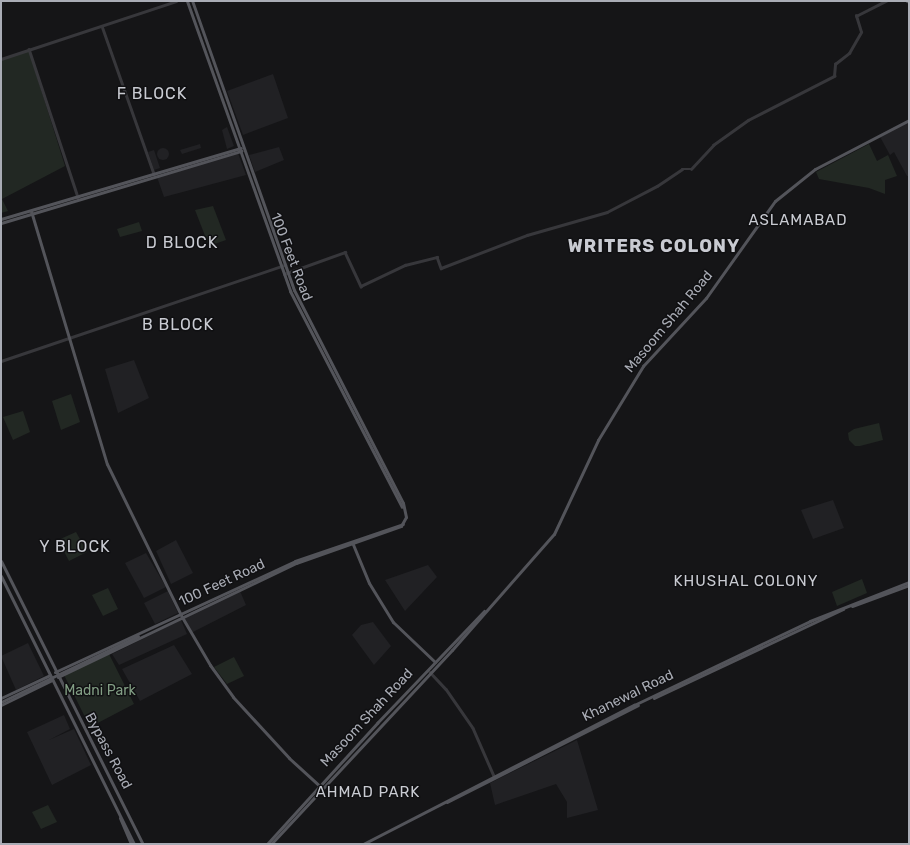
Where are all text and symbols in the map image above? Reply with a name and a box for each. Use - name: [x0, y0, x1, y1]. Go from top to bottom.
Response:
- district label: F BLOCK: [117, 84, 187, 104]
- street label: 100 Feet Road: [267, 211, 315, 303]
- district label: ASLAMABAD: [749, 212, 847, 230]
- district label: D BLOCK: [146, 233, 218, 253]
- district label: WRITERS COLONY: [568, 235, 740, 257]
- street label: Masoom Shah Road: [621, 268, 717, 376]
- district label: B BLOCK: [142, 315, 214, 335]
- district label: Y BLOCK: [39, 537, 111, 557]
- street label: 100 Feet Road: [176, 556, 268, 610]
- district label: KHUSHAL COLONY: [673, 573, 819, 591]
- street label: Masoom Shah Road: [317, 665, 417, 771]
- street label: Khanewal Road: [580, 667, 676, 725]
- park label: Madni Park: [64, 683, 136, 699]
- street label: Bypass Road: [81, 710, 135, 792]
- district label: AHMAD PARK: [316, 784, 420, 802]

